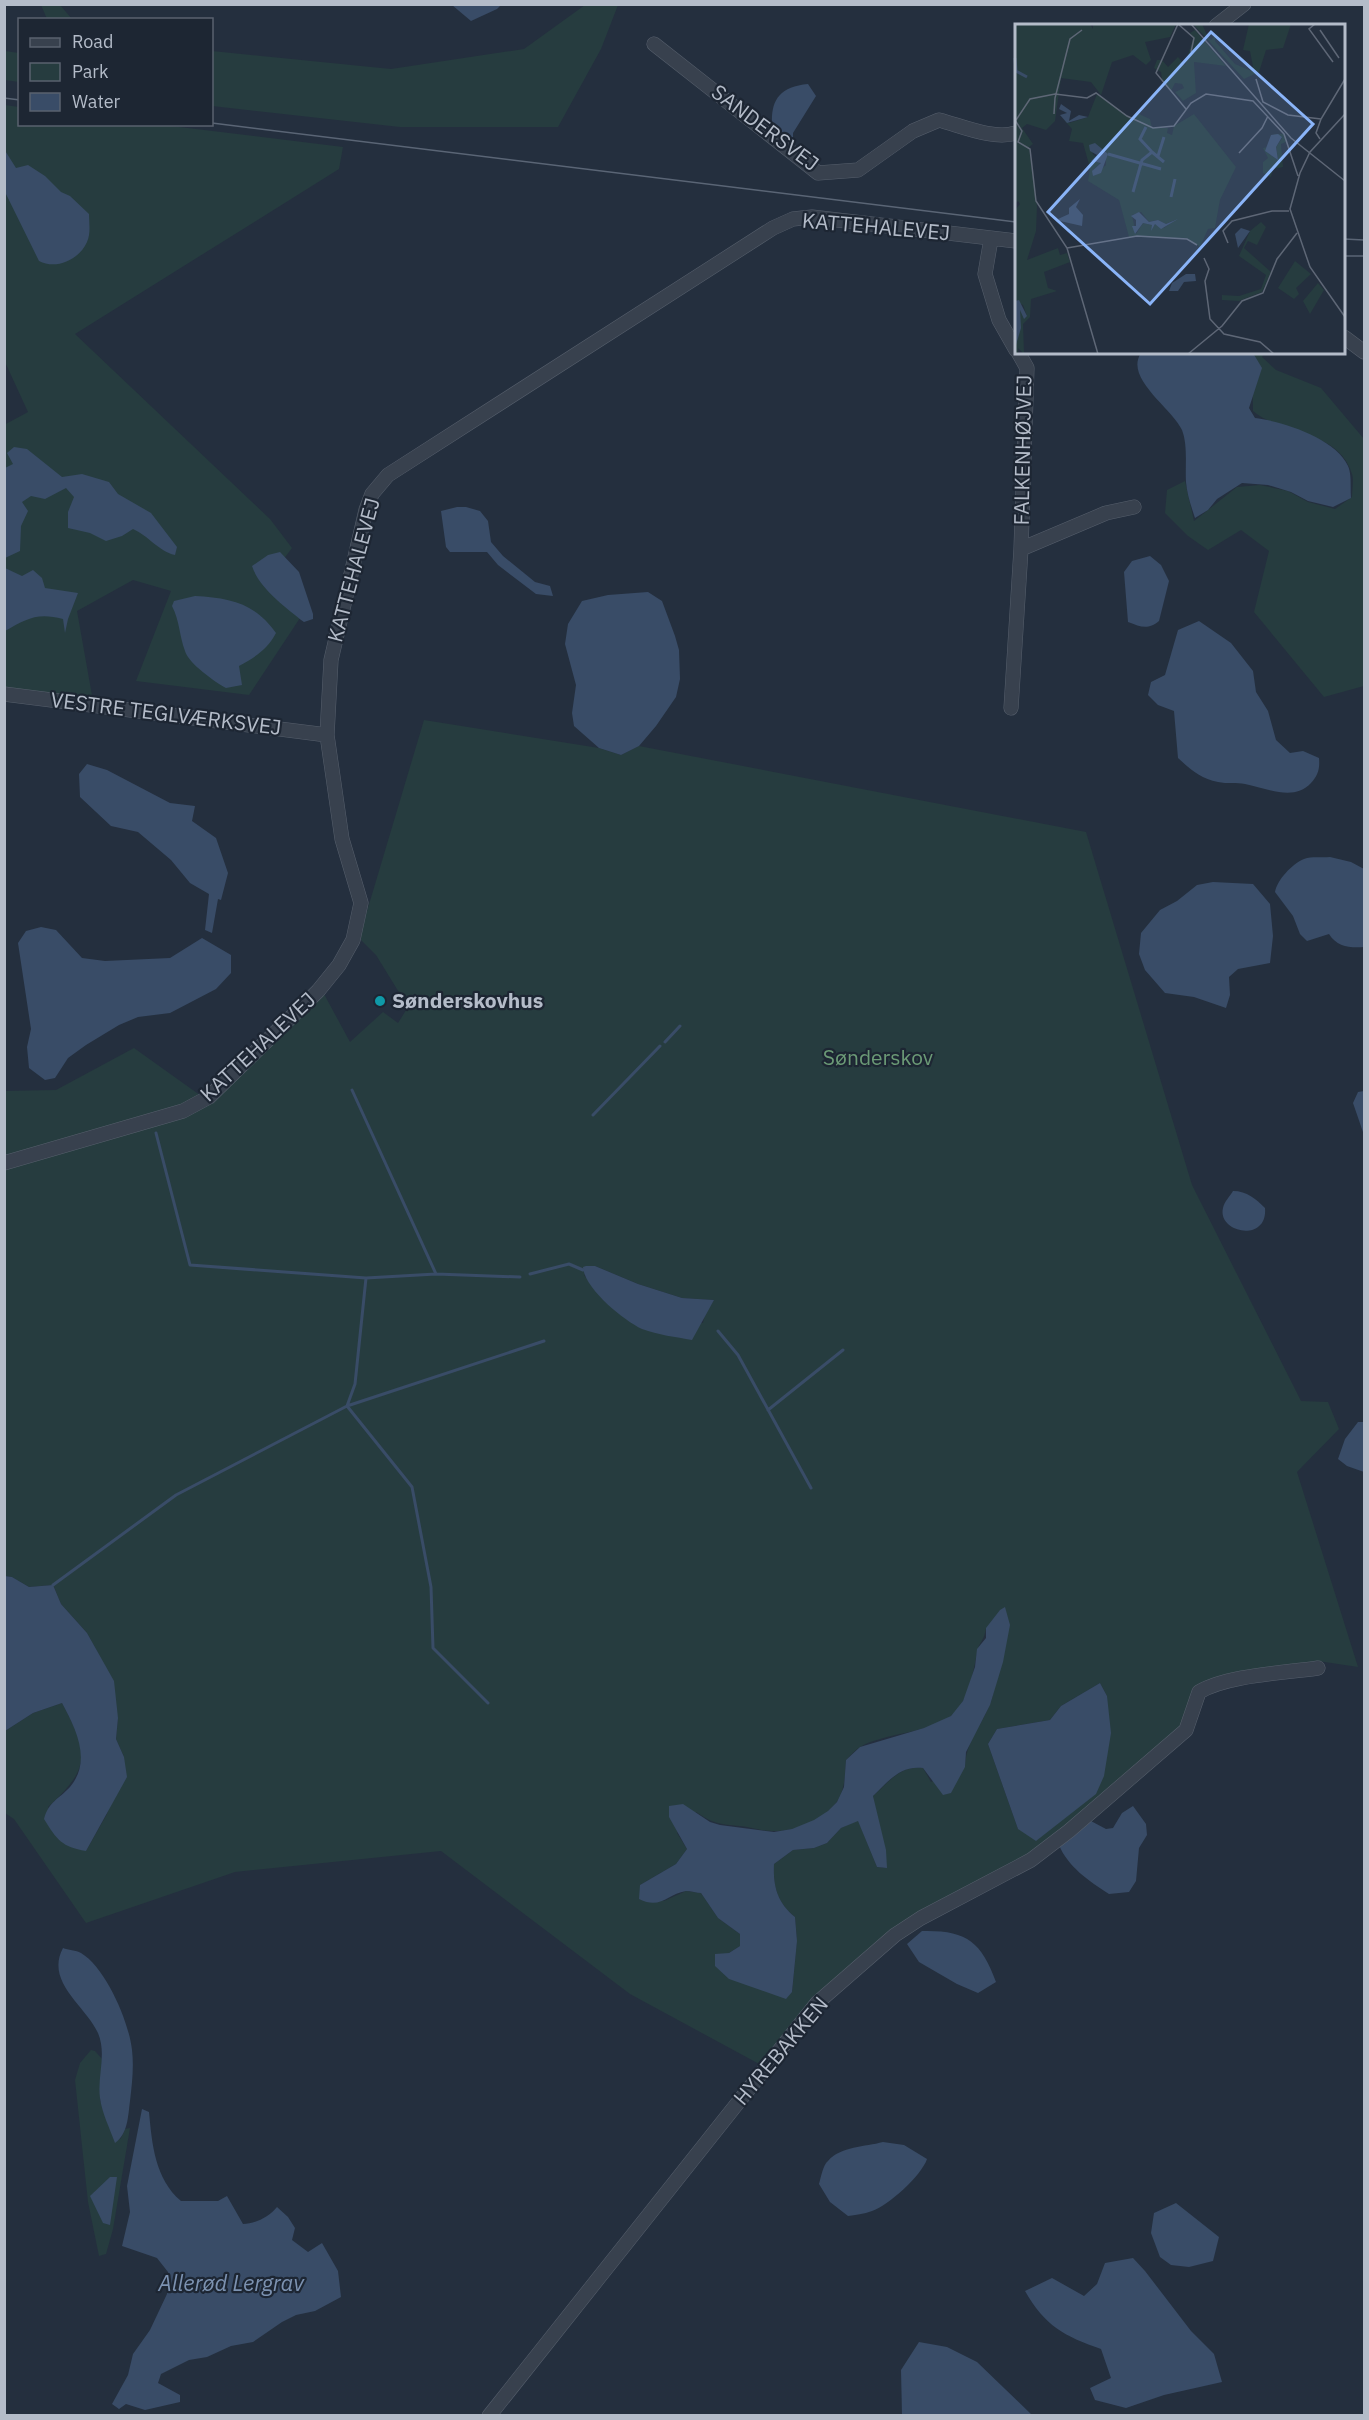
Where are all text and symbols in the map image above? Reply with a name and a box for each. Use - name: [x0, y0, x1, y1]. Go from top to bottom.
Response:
- legend: [18, 18, 213, 126]
- inset map: [1015, 24, 1345, 354]
- text: Road: [72, 30, 113, 53]
- text: Park: [72, 60, 109, 83]
- street label: SANDERSVEJ: [706, 78, 825, 177]
- text: Water: [72, 90, 121, 113]
- street label: KATTEHALEVEJ: [801, 206, 951, 246]
- street label: FALKENHØJVEJ: [1007, 374, 1037, 526]
- street label: KATTEHALEVEJ: [320, 494, 386, 645]
- street label: VESTRE TEGLVÆRKSVEJ: [49, 685, 283, 741]
- street label: KATTEHALEVEJ: [193, 985, 321, 1107]
- place label: Sønderskovhus: [392, 986, 543, 1014]
- marker: Sønderskovhus: [373, 994, 387, 1008]
- park label: Sønderskov: [823, 1043, 933, 1071]
- street label: HYREBAKKEN: [727, 1990, 834, 2111]
- water label: Allerød Lergrav: [157, 2268, 305, 2297]

